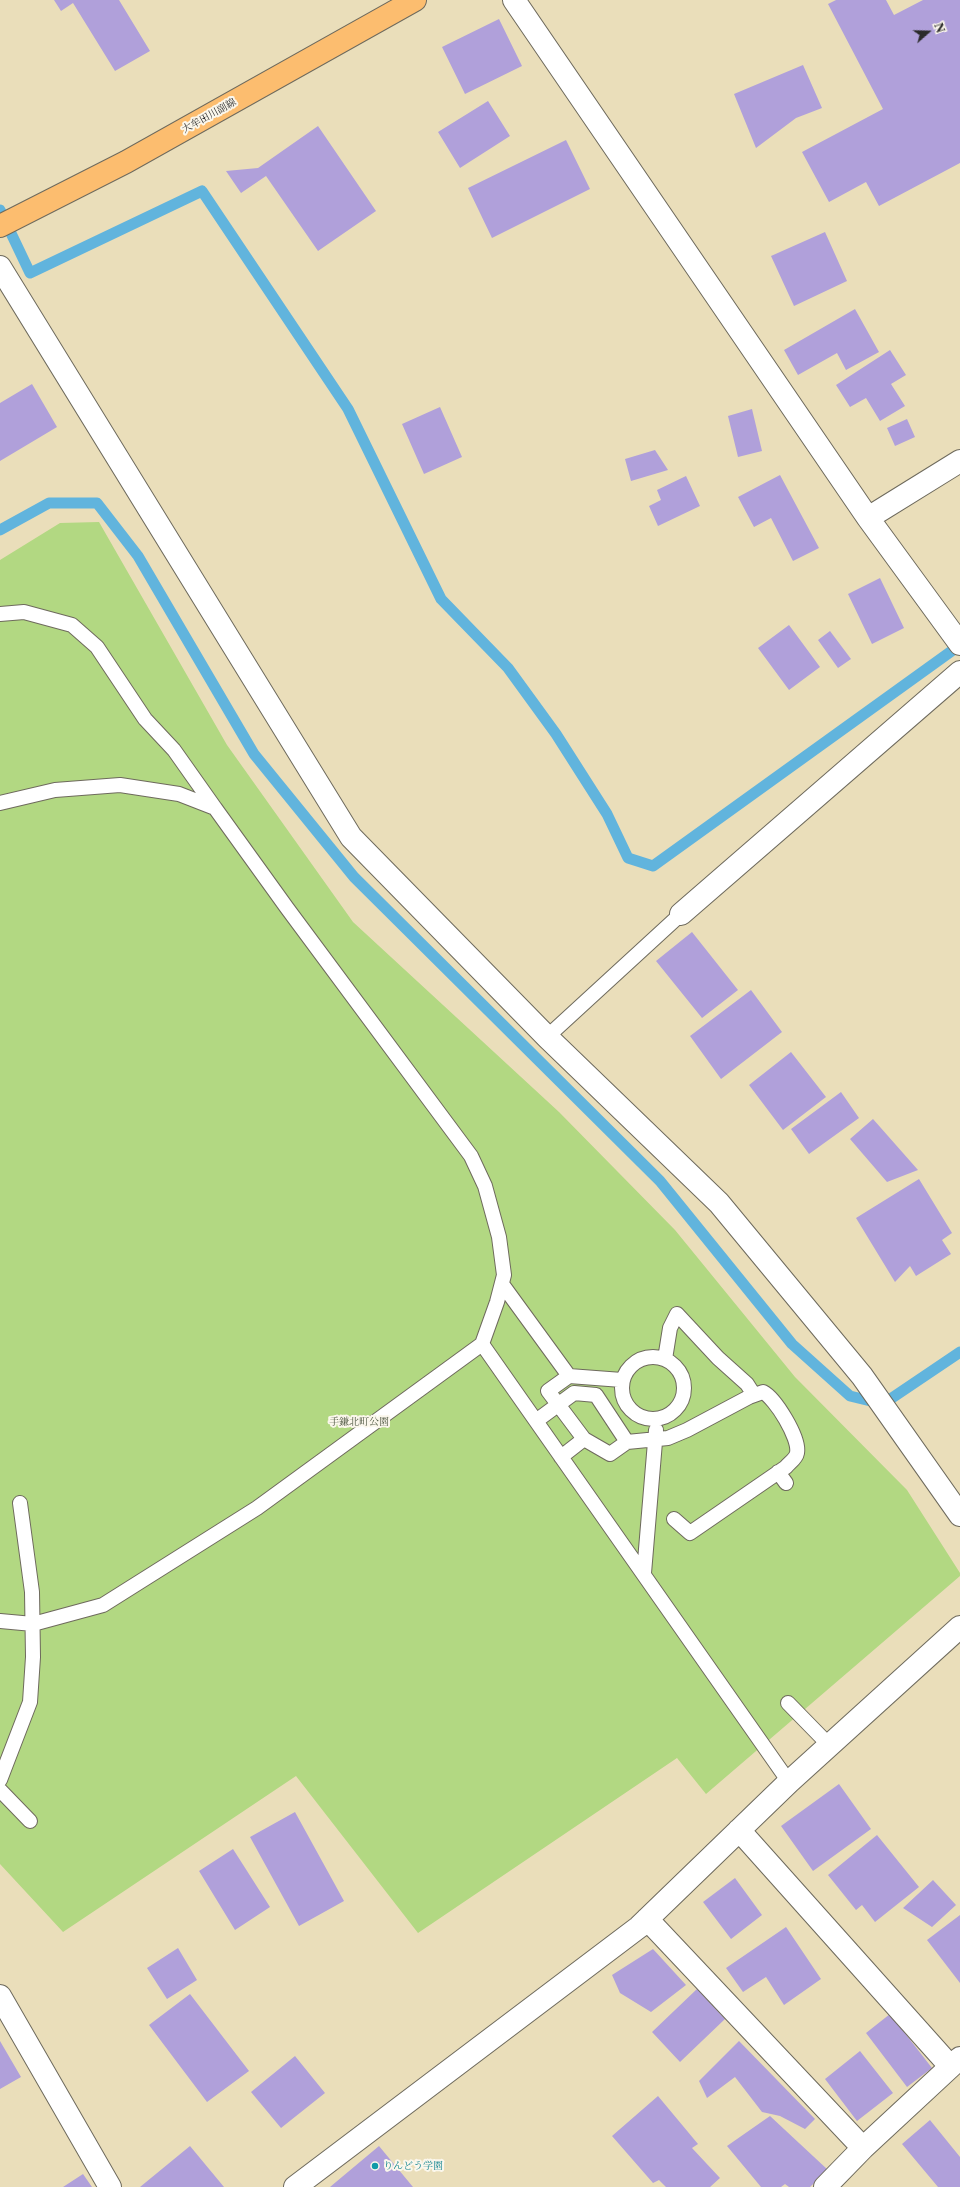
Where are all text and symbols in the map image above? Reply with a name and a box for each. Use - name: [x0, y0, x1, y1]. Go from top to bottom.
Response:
- north arrow: [908, 12, 948, 52]
- text: N: [931, 21, 947, 35]
- street label: 大牟田川副線: [180, 96, 238, 136]
- park label: 手鎌北町公園: [329, 1416, 389, 1428]
- place label: りんどう学園: [383, 2160, 443, 2172]
- marker: りんどう学園: [370, 2161, 380, 2171]

